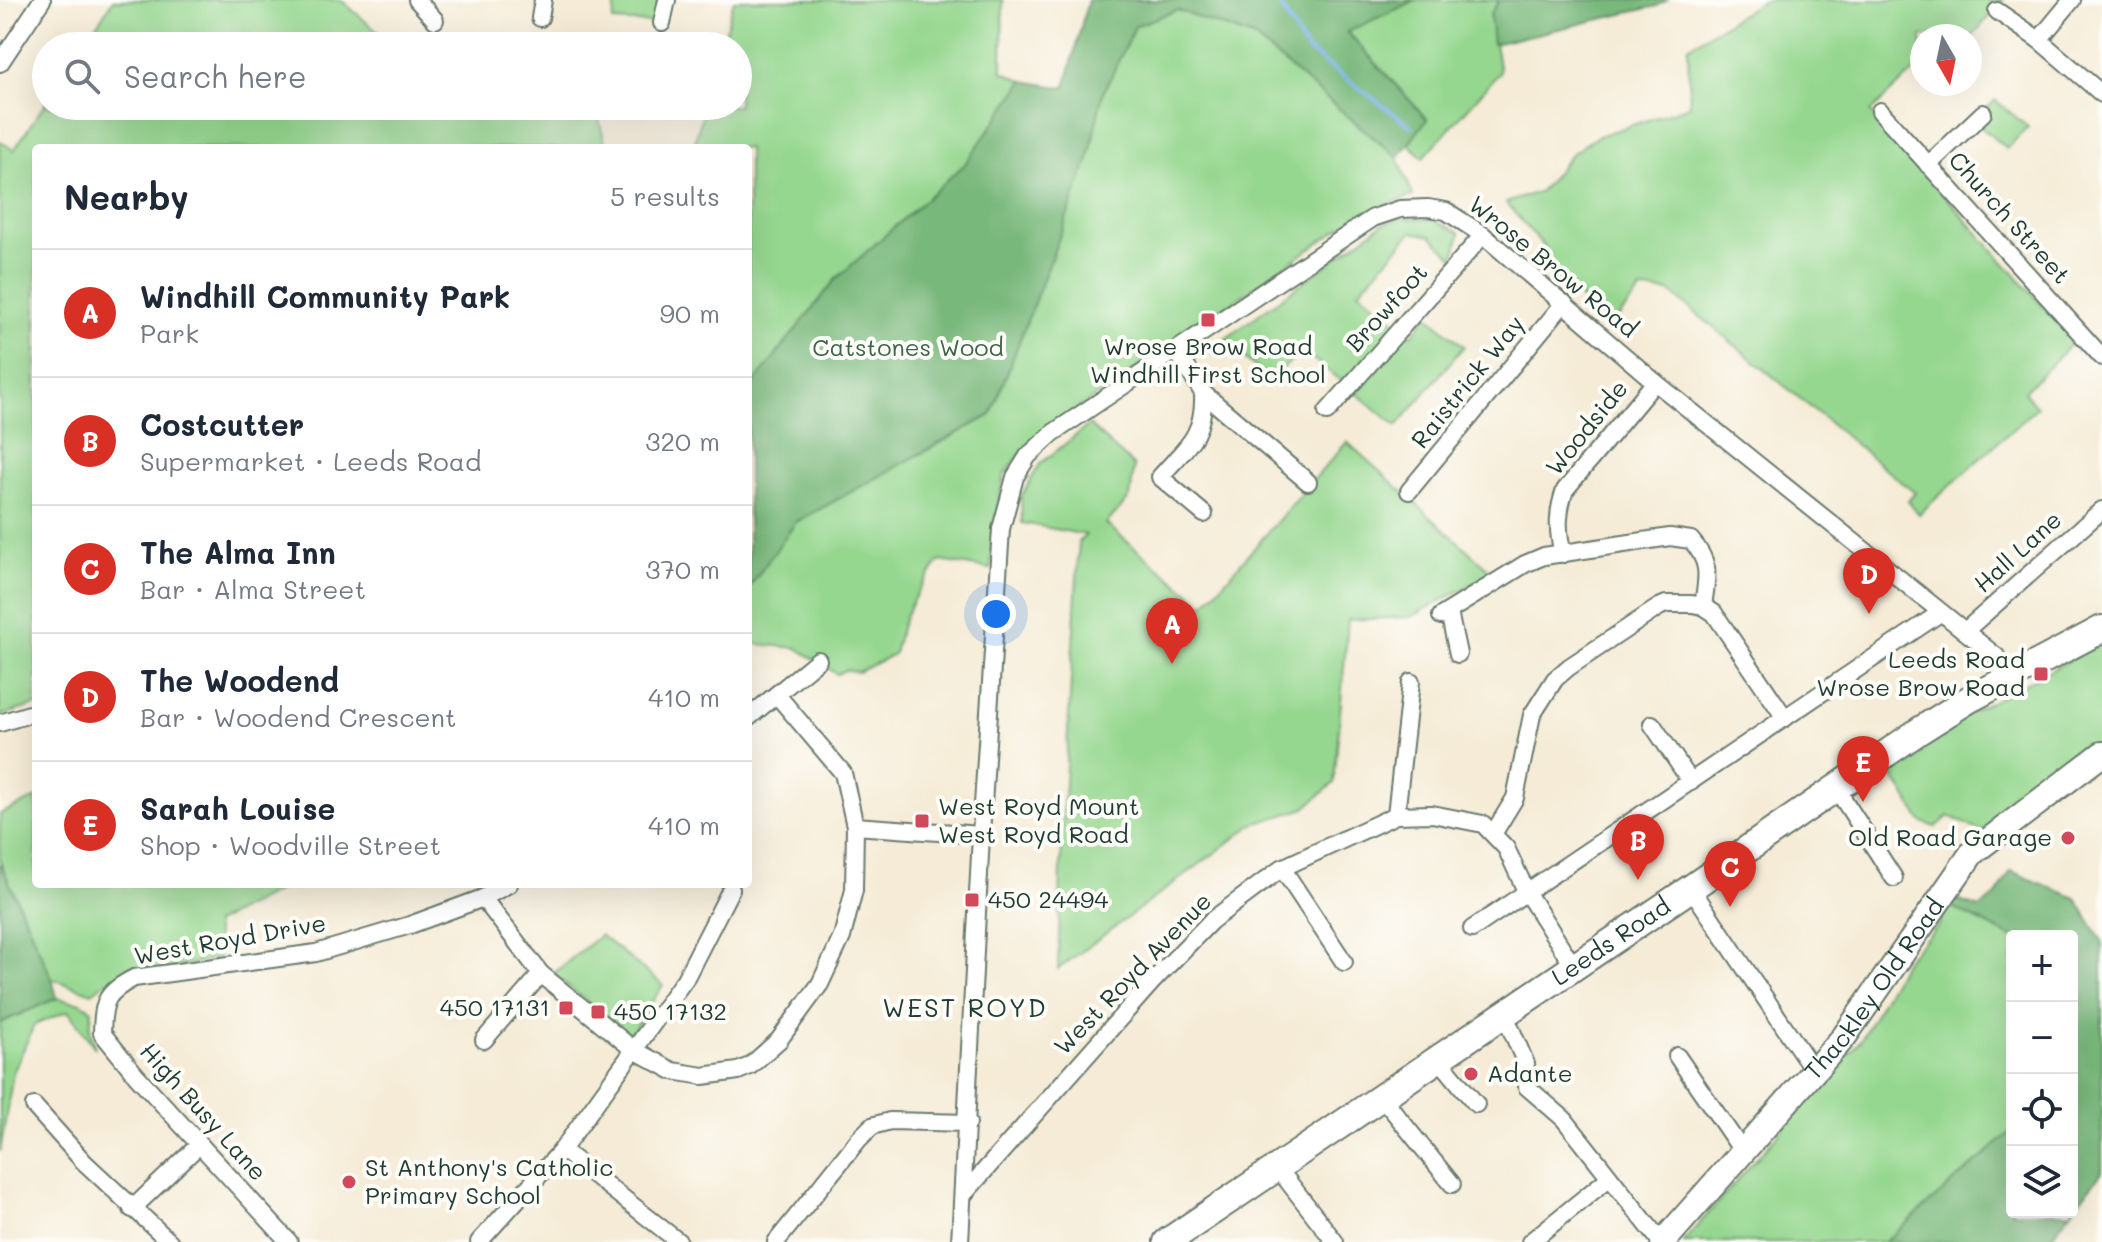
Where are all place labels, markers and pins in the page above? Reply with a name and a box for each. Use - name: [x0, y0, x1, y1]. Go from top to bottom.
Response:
- marker: Wrose Brow Road Windhill First School: [1199, 311, 1217, 329]
- place label: Wrose Brow Road Windhill First School: [1090, 330, 1326, 389]
- pin: D: [1843, 548, 1895, 614]
- pin: A: [1146, 598, 1198, 664]
- place label: Leeds Road Wrose Brow Road: [1816, 643, 2025, 702]
- marker: Leeds Road Wrose Brow Road: [2032, 665, 2050, 683]
- pin: E: [1837, 736, 1889, 802]
- place label: West Royd Mount West Royd Road: [938, 790, 1139, 849]
- marker: West Royd Mount West Royd Road: [913, 812, 931, 830]
- pin: B: [1612, 814, 1664, 880]
- place label: Old Road Garage: [1848, 821, 2052, 852]
- marker: Old Road Garage: [2059, 829, 2077, 847]
- pin: C: [1704, 841, 1756, 907]
- place label: 450 24494: [988, 883, 1108, 914]
- marker: 450 24494: [963, 891, 981, 909]
- place label: 450 17131: [440, 991, 550, 1022]
- place label: 450 17132: [614, 995, 727, 1026]
- marker: 450 17131: [557, 999, 575, 1017]
- marker: 450 17132: [589, 1003, 607, 1021]
- place label: Adante: [1487, 1057, 1573, 1088]
- marker: Adante: [1462, 1065, 1480, 1083]
- place label: St Anthony's Catholic Primary School: [365, 1151, 613, 1210]
- marker: St Anthony's Catholic Primary School: [340, 1173, 358, 1191]

